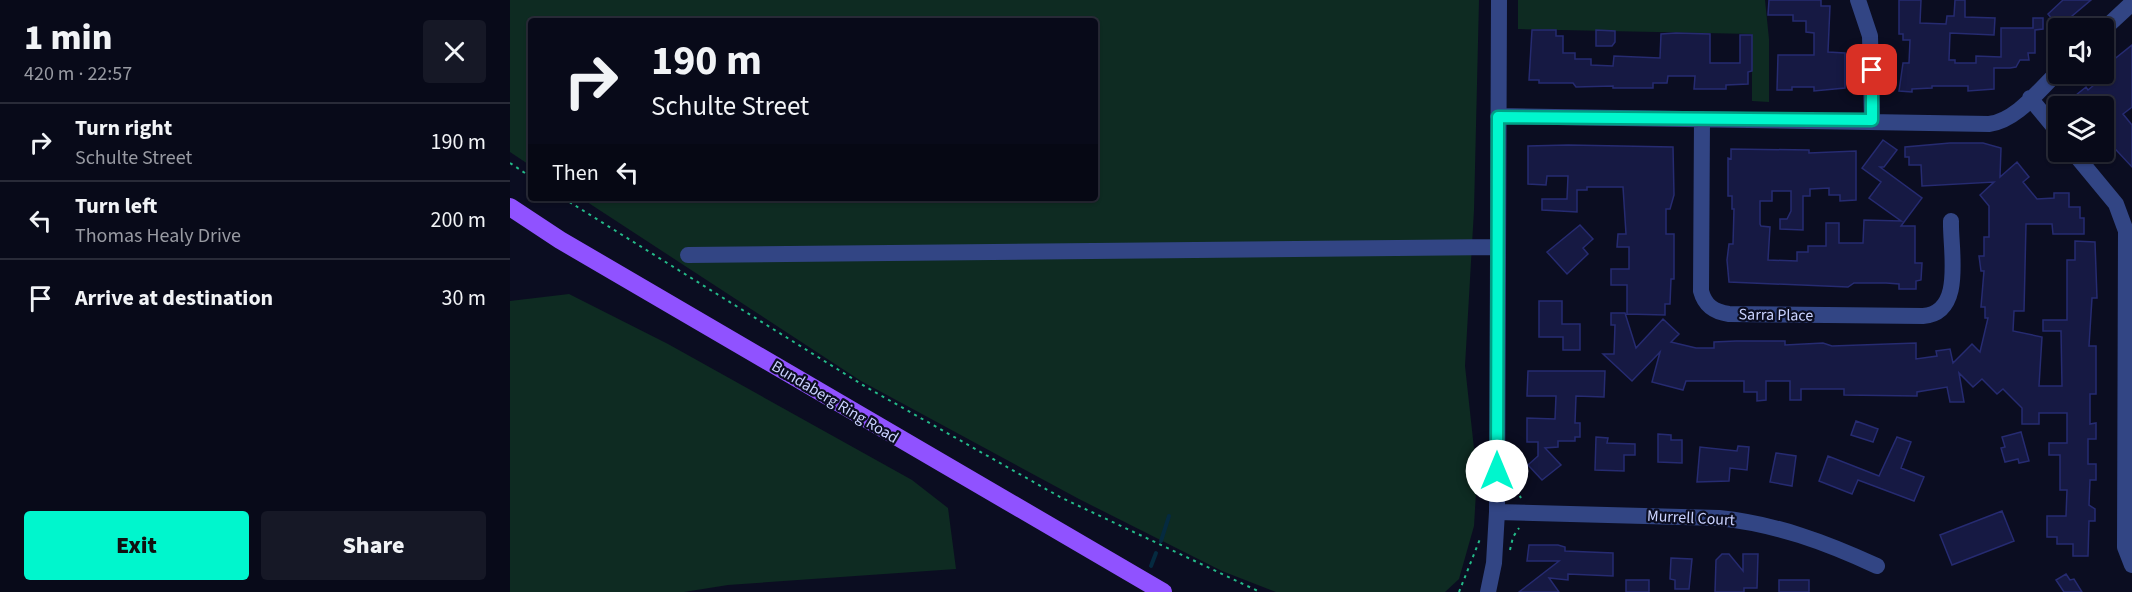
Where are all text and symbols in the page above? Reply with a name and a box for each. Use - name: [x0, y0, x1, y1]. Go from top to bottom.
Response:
- text: 1 min: [24, 12, 112, 63]
- map controls: [2048, 18, 2114, 162]
- button: sound: [2048, 18, 2114, 84]
- button: close: [423, 20, 486, 83]
- text: 190 m: [651, 31, 762, 91]
- icon: right: [552, 42, 630, 120]
- pin: [1846, 44, 1897, 95]
- icon: arrive: [1855, 53, 1888, 86]
- text: 420 m · 22:57: [24, 60, 132, 88]
- text: Schulte Street: [651, 87, 809, 126]
- button: layers: [2048, 96, 2114, 162]
- text: Turn right: [75, 112, 172, 144]
- icon: right: [24, 126, 57, 159]
- text: 190 m: [431, 126, 486, 158]
- text: Schulte Street: [75, 144, 192, 172]
- icon: left: [611, 156, 644, 189]
- text: Then: [552, 157, 599, 189]
- text: Turn left: [75, 190, 157, 222]
- icon: left: [24, 204, 57, 237]
- text: 200 m: [431, 204, 486, 236]
- text: Thomas Healy Drive: [75, 222, 241, 250]
- icon: arrive: [24, 282, 57, 315]
- text: Arrive at destination: [75, 282, 273, 314]
- text: 30 m: [441, 282, 486, 314]
- street label: Sarra Place: [1738, 303, 1814, 327]
- street label: Bundaberg Ring Road: [767, 355, 903, 449]
- position arrow: [1465, 439, 1529, 503]
- street label: Murrell Court: [1646, 505, 1736, 531]
- button: Exit: [24, 511, 249, 580]
- button: Share: [261, 511, 486, 580]

